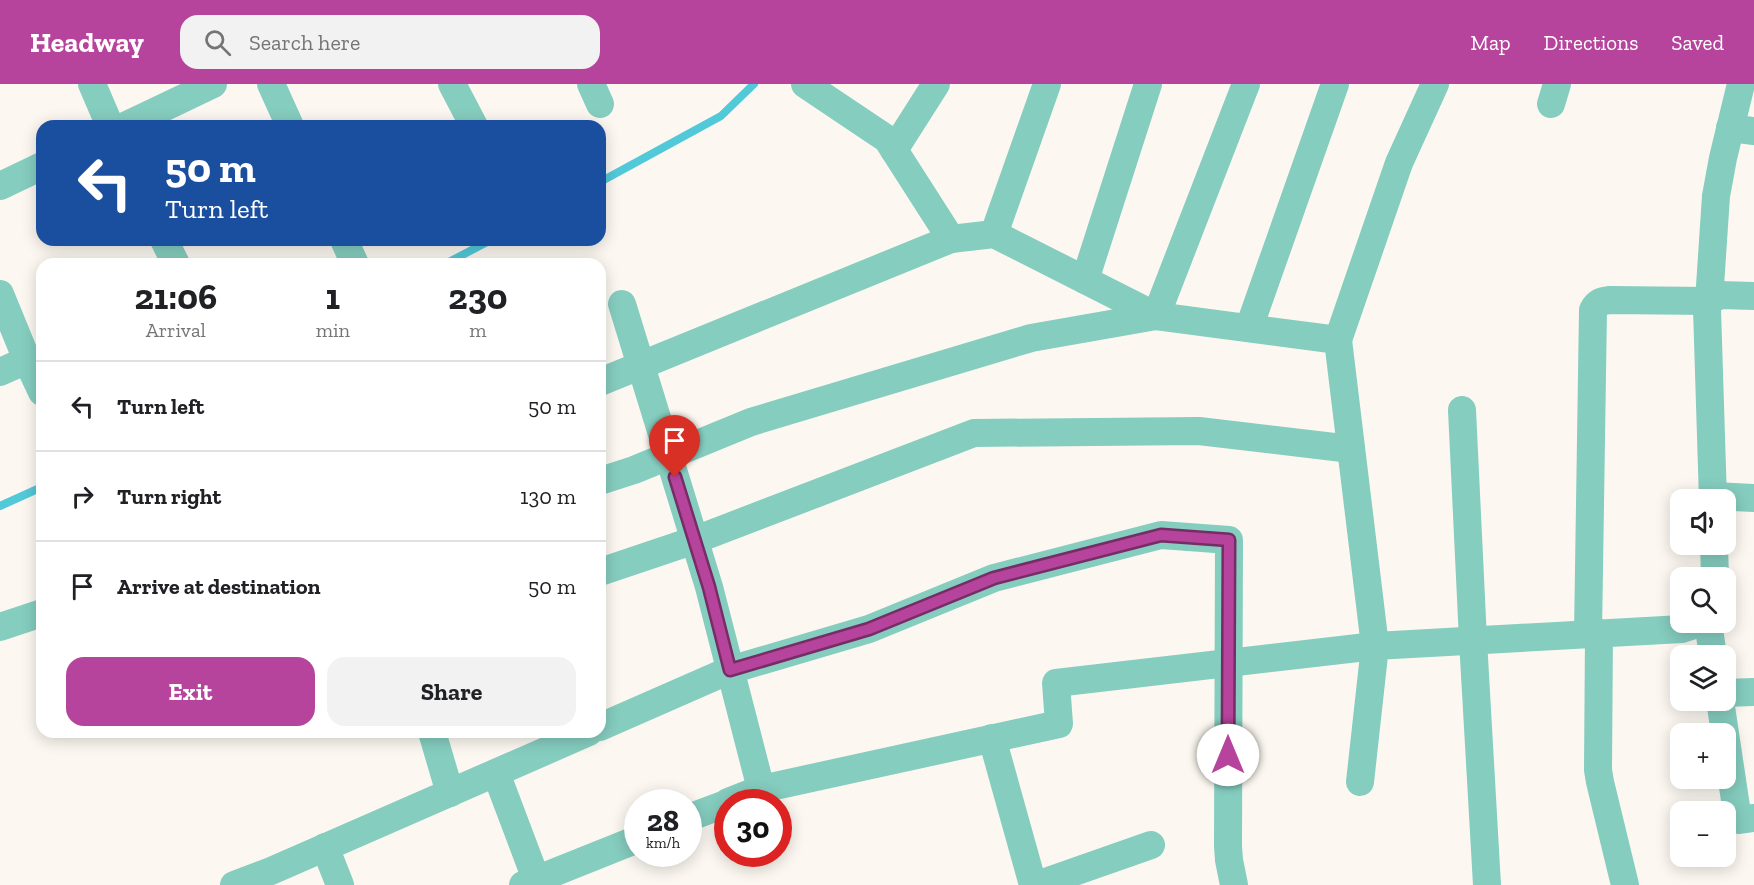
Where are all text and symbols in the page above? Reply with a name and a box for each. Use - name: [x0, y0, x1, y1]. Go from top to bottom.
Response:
- search box: [180, 15, 600, 69]
- text: Headway: [30, 26, 144, 59]
- icon: search: [201, 26, 234, 59]
- text: Search here: [249, 29, 360, 56]
- text: Map: [1471, 30, 1511, 55]
- text: Directions: [1544, 30, 1638, 55]
- text: Saved: [1671, 30, 1724, 55]
- text: 50 m: [165, 142, 256, 193]
- icon: left: [66, 144, 144, 222]
- text: Turn left: [165, 193, 268, 225]
- text: 21:06: [134, 275, 217, 318]
- text: 1: [326, 275, 340, 318]
- text: 230: [448, 275, 508, 318]
- text: Arrival: [146, 318, 206, 342]
- text: min: [316, 318, 350, 342]
- text: m: [469, 318, 487, 342]
- icon: left: [66, 390, 99, 423]
- text: Turn left: [117, 393, 204, 420]
- text: 50 m: [528, 393, 576, 420]
- pin: [649, 415, 700, 477]
- icon: arrive: [658, 424, 691, 457]
- icon: right: [66, 480, 99, 513]
- text: Turn right: [117, 483, 221, 510]
- text: 130 m: [520, 483, 576, 510]
- map controls: [1670, 489, 1736, 867]
- button: sound: [1670, 489, 1736, 555]
- button: search: [1670, 567, 1736, 633]
- icon: arrive: [66, 570, 99, 603]
- text: Arrive at destination: [117, 573, 320, 600]
- text: 50 m: [528, 573, 576, 600]
- button: layers: [1670, 645, 1736, 711]
- button: Exit: [66, 657, 315, 726]
- button: Share: [327, 657, 576, 726]
- position arrow: [1196, 723, 1260, 787]
- button: +: [1670, 723, 1736, 789]
- speed limit sign: 30: [714, 789, 792, 867]
- button: −: [1670, 801, 1736, 867]
- text: 28: [647, 803, 679, 839]
- text: km/h: [646, 834, 680, 852]

